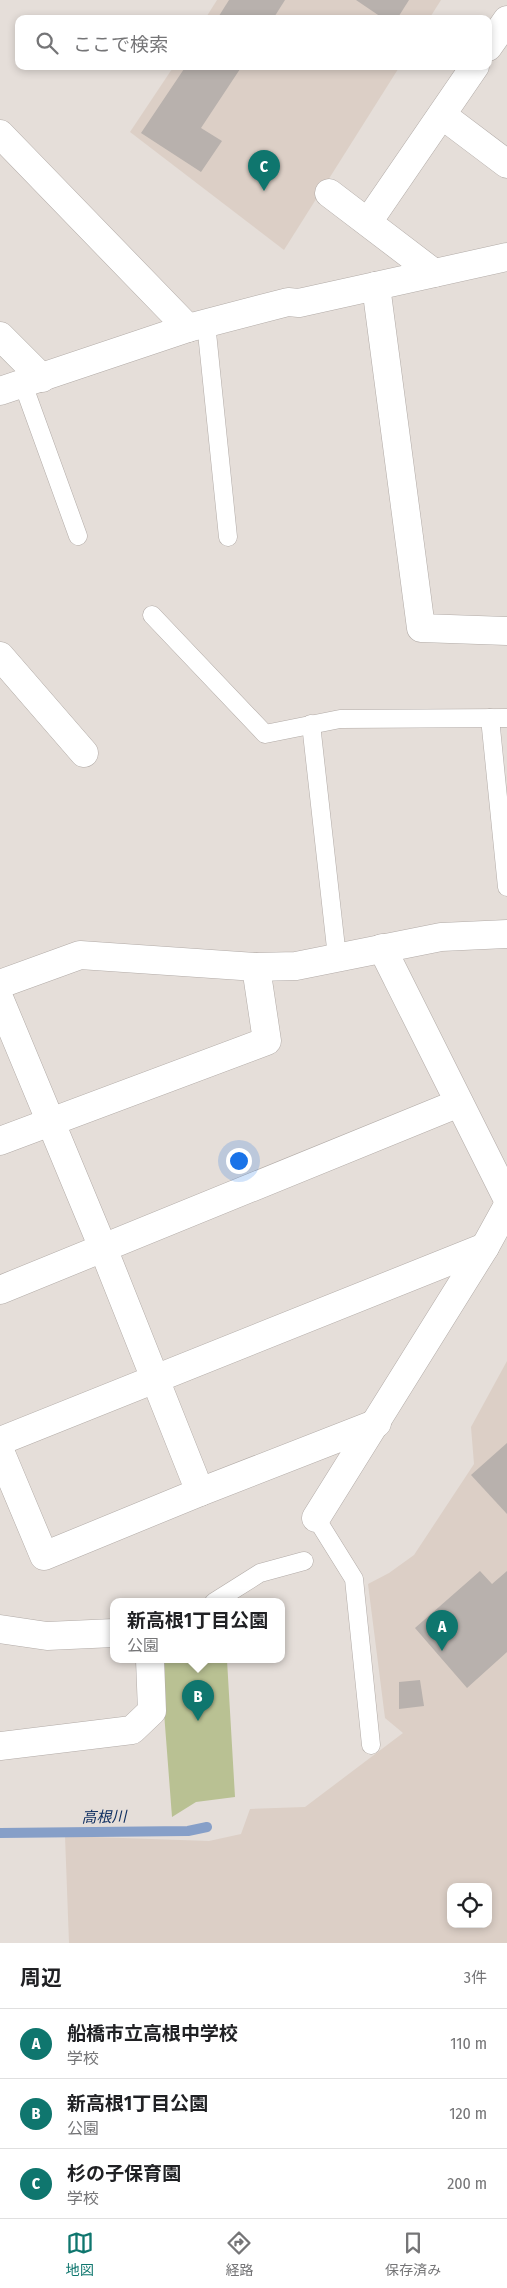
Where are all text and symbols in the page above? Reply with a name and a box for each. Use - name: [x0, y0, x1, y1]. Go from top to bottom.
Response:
- search box: [15, 15, 492, 70]
- icon: search: [33, 29, 61, 57]
- text: ここで検索: [73, 33, 168, 56]
- pin: C: [248, 150, 280, 191]
- your location: [226, 1148, 252, 1174]
- popup: [110, 1598, 285, 1663]
- text: 新高根1丁目公園: [127, 1609, 268, 1632]
- pin: A: [426, 1610, 458, 1651]
- text: 公園: [127, 1636, 159, 1655]
- pin: B: [182, 1680, 214, 1721]
- water label: 高根川: [81, 1808, 129, 1826]
- map controls: [447, 1883, 492, 1928]
- button: locate: [447, 1883, 492, 1928]
- text: 周辺: [20, 1965, 62, 1991]
- text: 3件: [464, 1968, 487, 1987]
- text: 船橋市立高根中学校: [67, 2022, 238, 2045]
- text: A: [32, 2034, 40, 2053]
- text: 110 m: [450, 2034, 487, 2053]
- text: 学校: [67, 2049, 99, 2068]
- text: 新高根1丁目公園: [67, 2092, 208, 2115]
- text: B: [32, 2104, 40, 2123]
- text: 120 m: [449, 2104, 487, 2123]
- text: 公園: [67, 2119, 99, 2138]
- text: 杉の子保育園: [67, 2162, 181, 2185]
- text: C: [32, 2174, 40, 2193]
- text: 200 m: [447, 2174, 487, 2193]
- text: 学校: [67, 2189, 99, 2208]
- tab: 地図: [66, 2229, 94, 2279]
- tab: 経路: [225, 2229, 253, 2279]
- tab: 保存済み: [385, 2229, 441, 2279]

